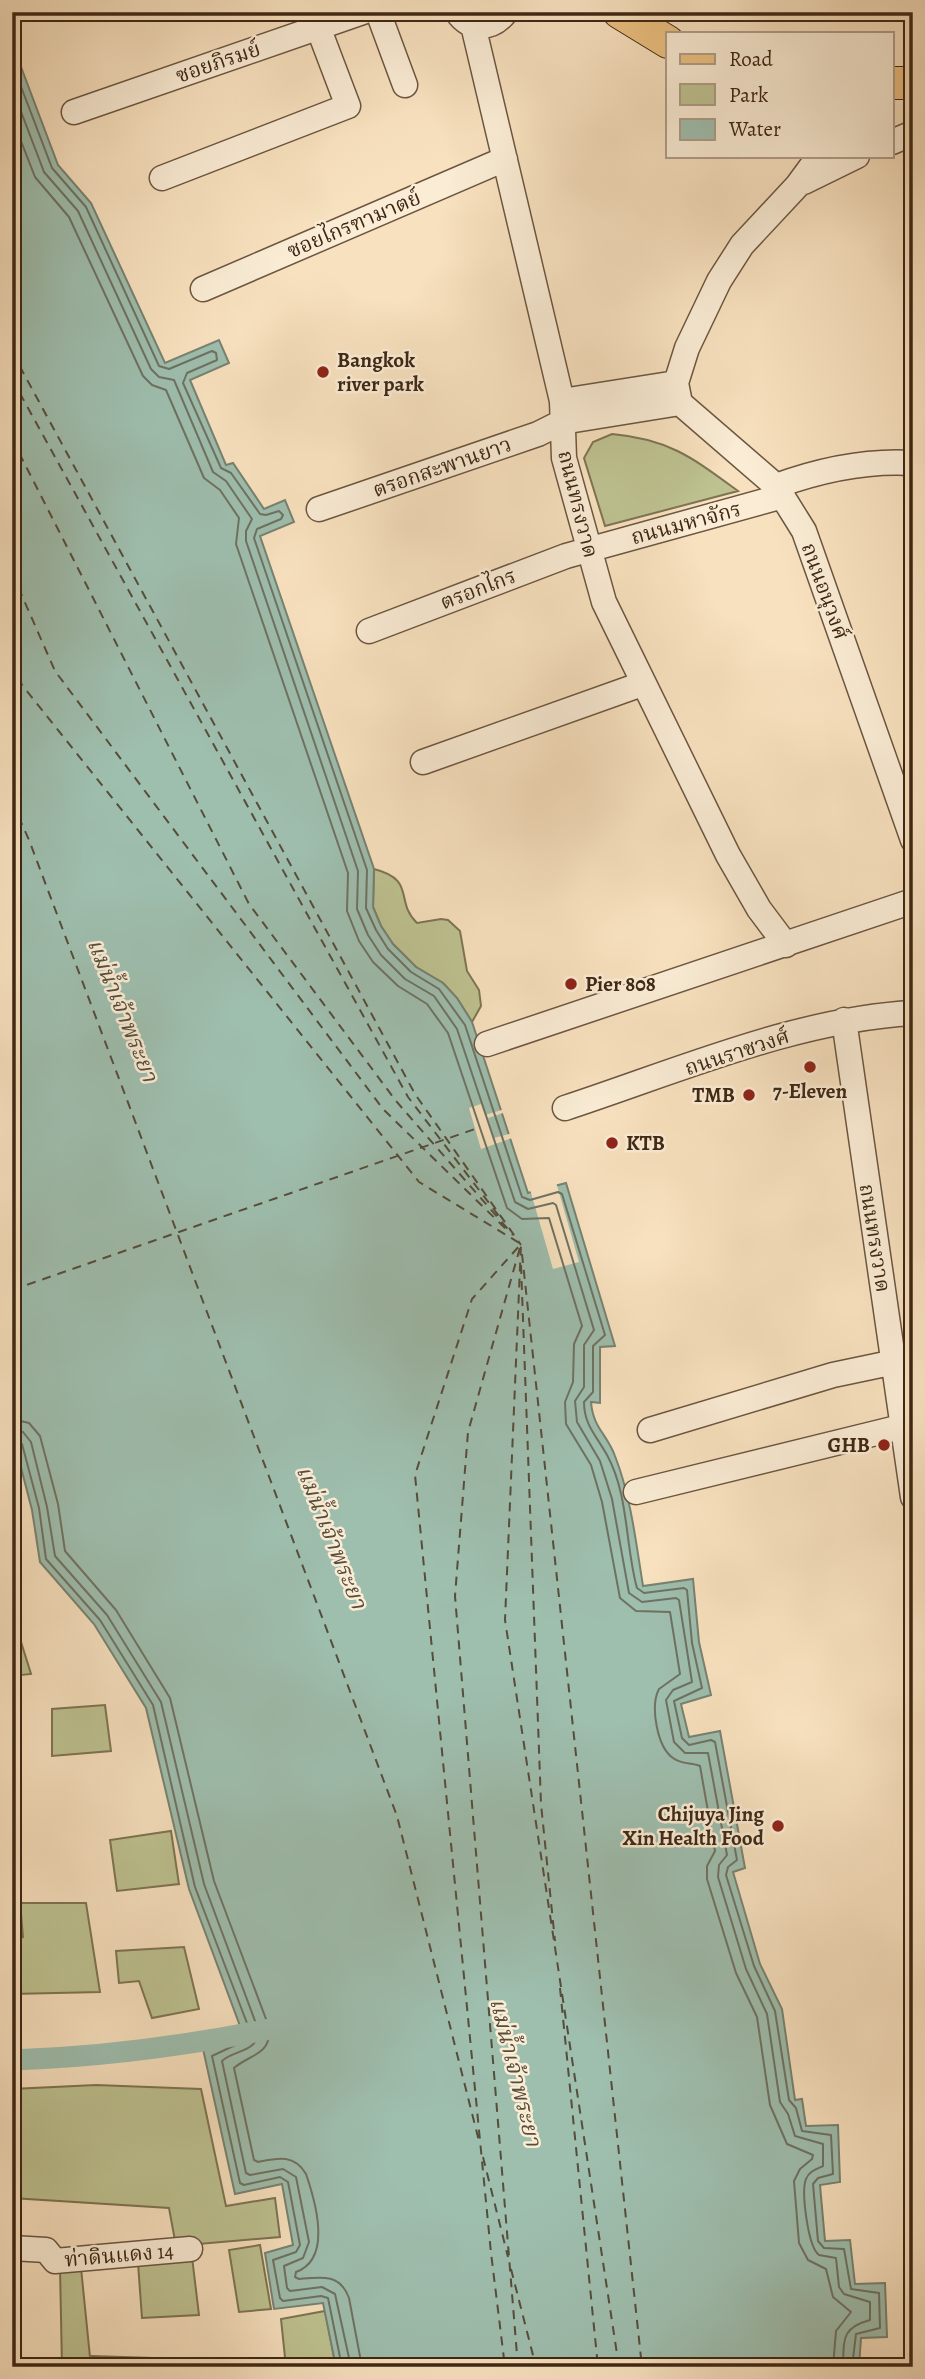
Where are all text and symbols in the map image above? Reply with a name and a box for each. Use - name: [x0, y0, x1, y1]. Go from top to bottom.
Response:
- legend: [666, 32, 894, 158]
- street label: ซอยภิรมย์: [172, 34, 264, 90]
- text: Road: [729, 45, 773, 73]
- text: Park: [729, 81, 769, 109]
- text: Water: [728, 115, 781, 143]
- street label: ซอยไกรฑามาตย์: [282, 182, 425, 265]
- place label: Bangkok river park: [337, 346, 424, 398]
- marker: Bangkok river park: [315, 364, 331, 380]
- street label: ตรอกสะพานยาว: [369, 430, 515, 504]
- street label: ถนนทรงวาด: [551, 447, 605, 561]
- street label: ถนนมหาจักร: [628, 495, 744, 551]
- street label: ถนนอนุวงศ์: [795, 539, 855, 643]
- street label: ตรอกไกร: [436, 561, 520, 616]
- water label: แม่น้ำเจ้าพระยา: [80, 933, 167, 1087]
- place label: Pier 808: [585, 970, 656, 998]
- marker: Pier 808: [563, 976, 579, 992]
- street label: ถนนราชวงศ์: [681, 1022, 793, 1082]
- marker: 7-Eleven: [802, 1059, 818, 1075]
- place label: 7-Eleven: [773, 1077, 848, 1105]
- place label: TMB: [692, 1081, 735, 1109]
- marker: TMB: [741, 1087, 757, 1103]
- place label: KTB: [626, 1129, 665, 1157]
- marker: KTB: [604, 1135, 620, 1151]
- street label: ถนนทรงวาด: [853, 1182, 897, 1294]
- place label: GHB: [827, 1431, 870, 1459]
- marker: GHB: [876, 1437, 892, 1453]
- water label: แม่น้ำเจ้าพระยา: [289, 1460, 376, 1614]
- place label: Chijuya Jing Xin Health Food: [622, 1800, 765, 1852]
- marker: Chijuya Jing Xin Health Food: [770, 1818, 786, 1834]
- water label: แม่น้ำเจ้าพระยา: [482, 1994, 551, 2150]
- street label: ท่าดินแดง 14: [63, 2236, 175, 2274]

